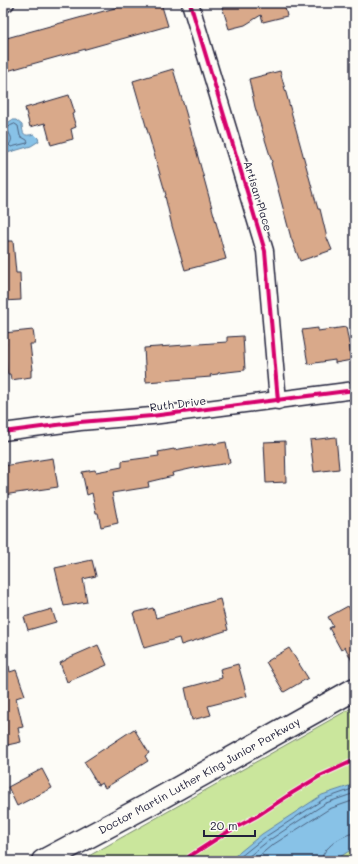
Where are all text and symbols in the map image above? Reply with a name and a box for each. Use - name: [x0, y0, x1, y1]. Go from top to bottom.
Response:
- street label: Artisan Place: [241, 159, 276, 233]
- street label: Ruth Drive: [149, 393, 207, 414]
- street label: Doctor Martin Luther King Junior Parkway: [96, 713, 303, 837]
- scale bar: [204, 812, 255, 838]
- text: 20 m: [210, 817, 238, 833]

